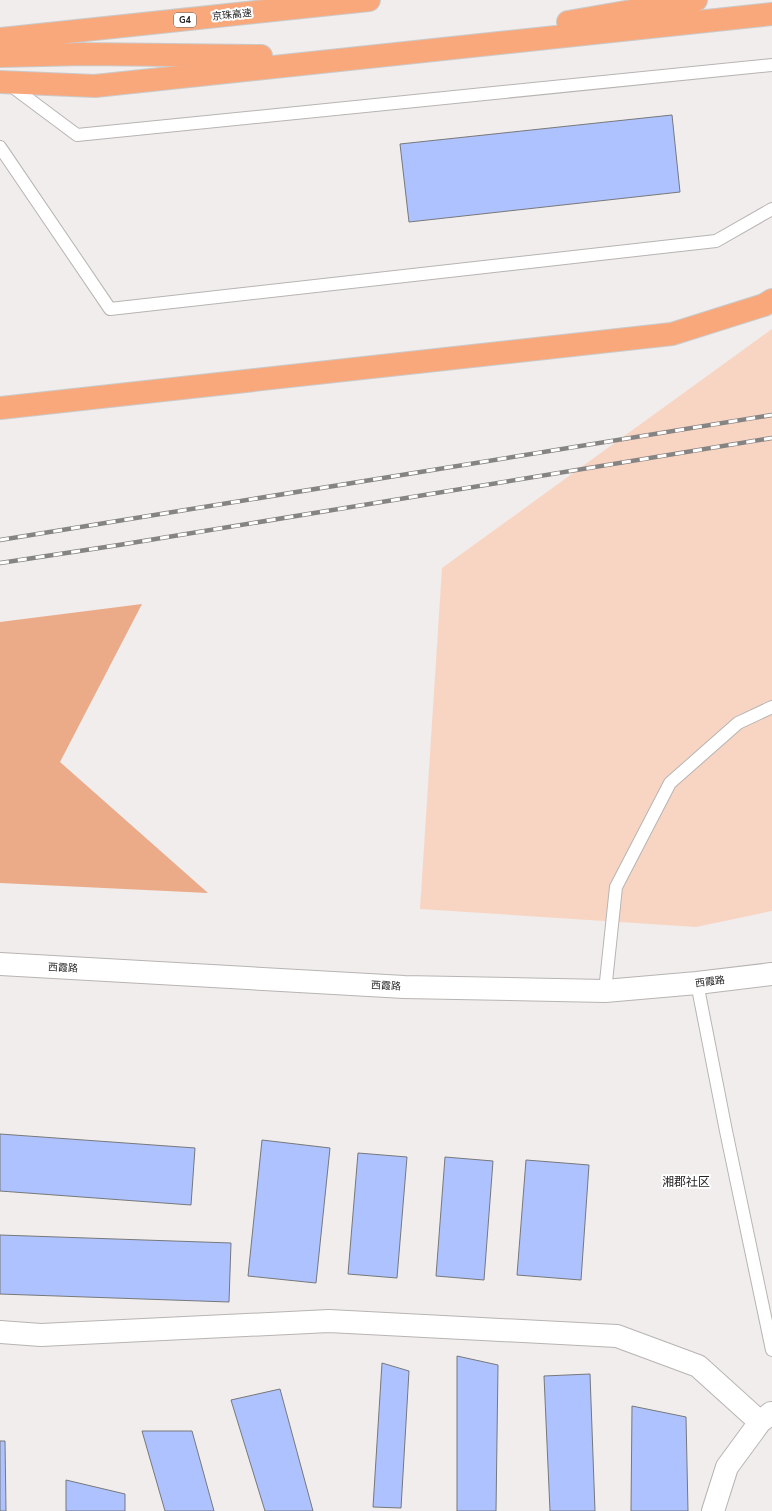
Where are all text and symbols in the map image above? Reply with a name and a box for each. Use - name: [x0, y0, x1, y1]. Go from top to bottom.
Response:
- street label: 京珠高速: [211, 6, 253, 24]
- road number: G4: [174, 13, 196, 27]
- street label: 西霞路: [48, 960, 78, 976]
- street label: 西霞路: [694, 973, 726, 991]
- street label: 西霞路: [371, 978, 401, 994]
- district label: 湘郡社区: [662, 1174, 710, 1190]

